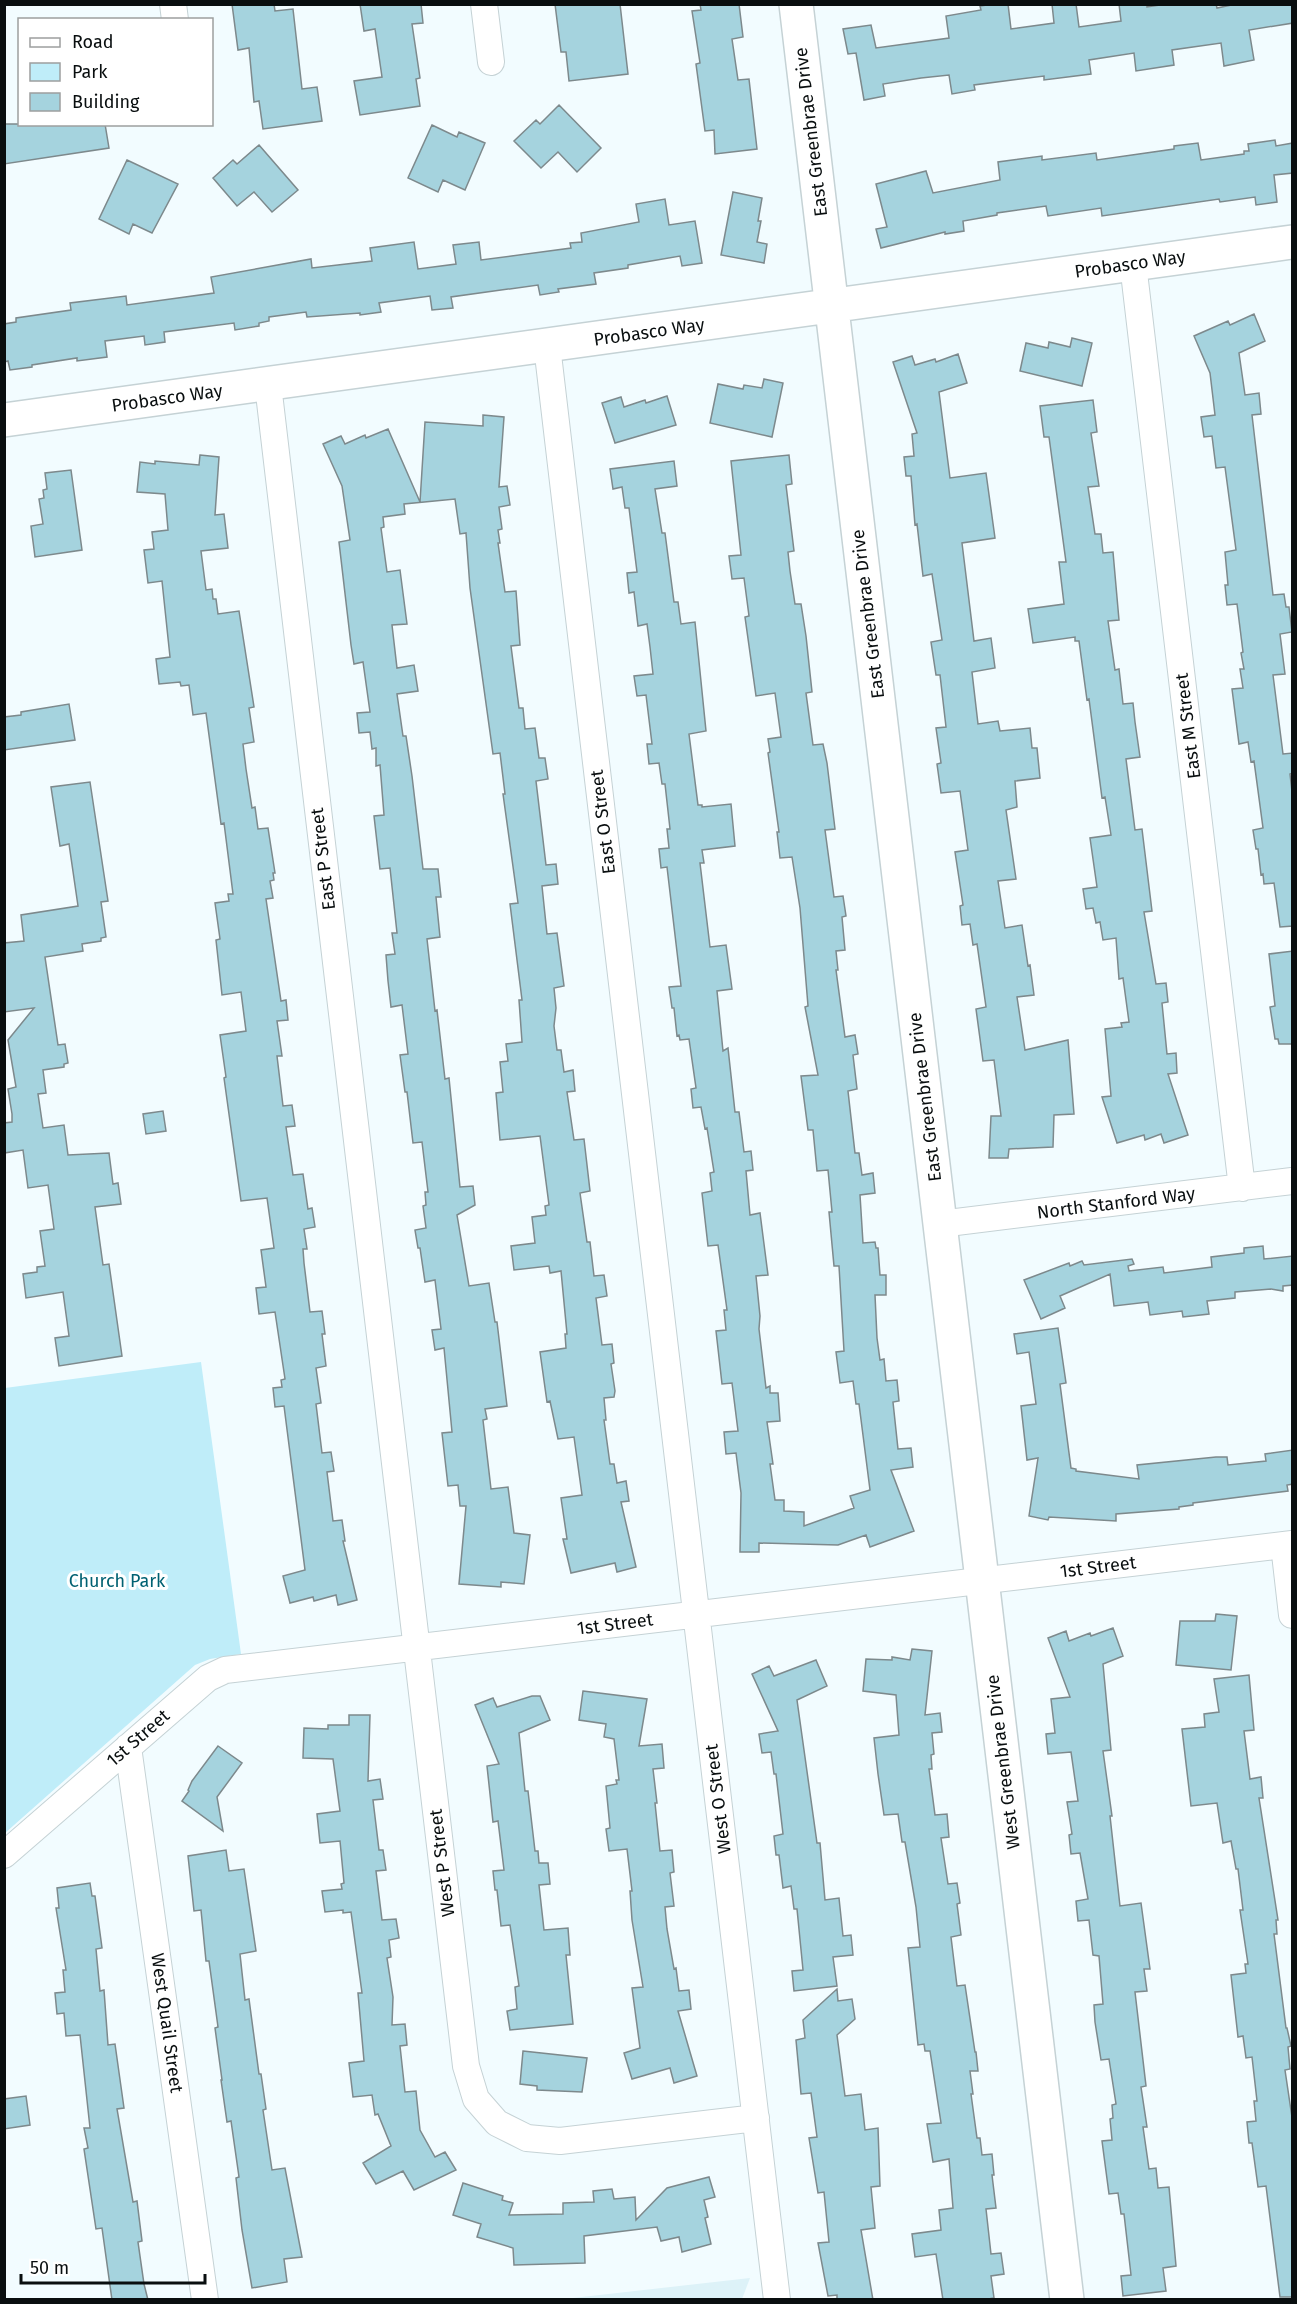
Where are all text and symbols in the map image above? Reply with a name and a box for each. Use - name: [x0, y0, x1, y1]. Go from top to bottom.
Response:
- legend: [18, 18, 213, 126]
- text: Road: [72, 31, 114, 53]
- street label: East Greenbrae Drive: [790, 46, 832, 218]
- text: Park: [72, 61, 108, 83]
- text: Building: [72, 91, 140, 113]
- street label: Probasco Way: [1073, 245, 1187, 283]
- street label: Probasco Way: [592, 313, 706, 351]
- street label: Probasco Way: [110, 379, 224, 417]
- street label: East Greenbrae Drive: [847, 528, 889, 700]
- street label: East M Street: [1171, 671, 1205, 780]
- street label: East O Street: [586, 768, 620, 875]
- street label: East P Street: [306, 806, 340, 911]
- street label: East Greenbrae Drive: [904, 1011, 946, 1183]
- street label: North Stanford Way: [1036, 1182, 1196, 1224]
- street label: 1st Street: [1059, 1551, 1138, 1583]
- park label: Church Park: [69, 1570, 166, 1592]
- street label: 1st Street: [576, 1608, 655, 1640]
- street label: West Greenbrae Drive: [981, 1673, 1025, 1851]
- street label: 1st Street: [102, 1704, 174, 1771]
- street label: West O Street: [700, 1742, 736, 1855]
- street label: West P Street: [424, 1807, 460, 1918]
- street label: West Quail Street: [146, 1952, 188, 2095]
- scale bar: [21, 2247, 206, 2285]
- text: 50 m: [30, 2257, 69, 2279]

